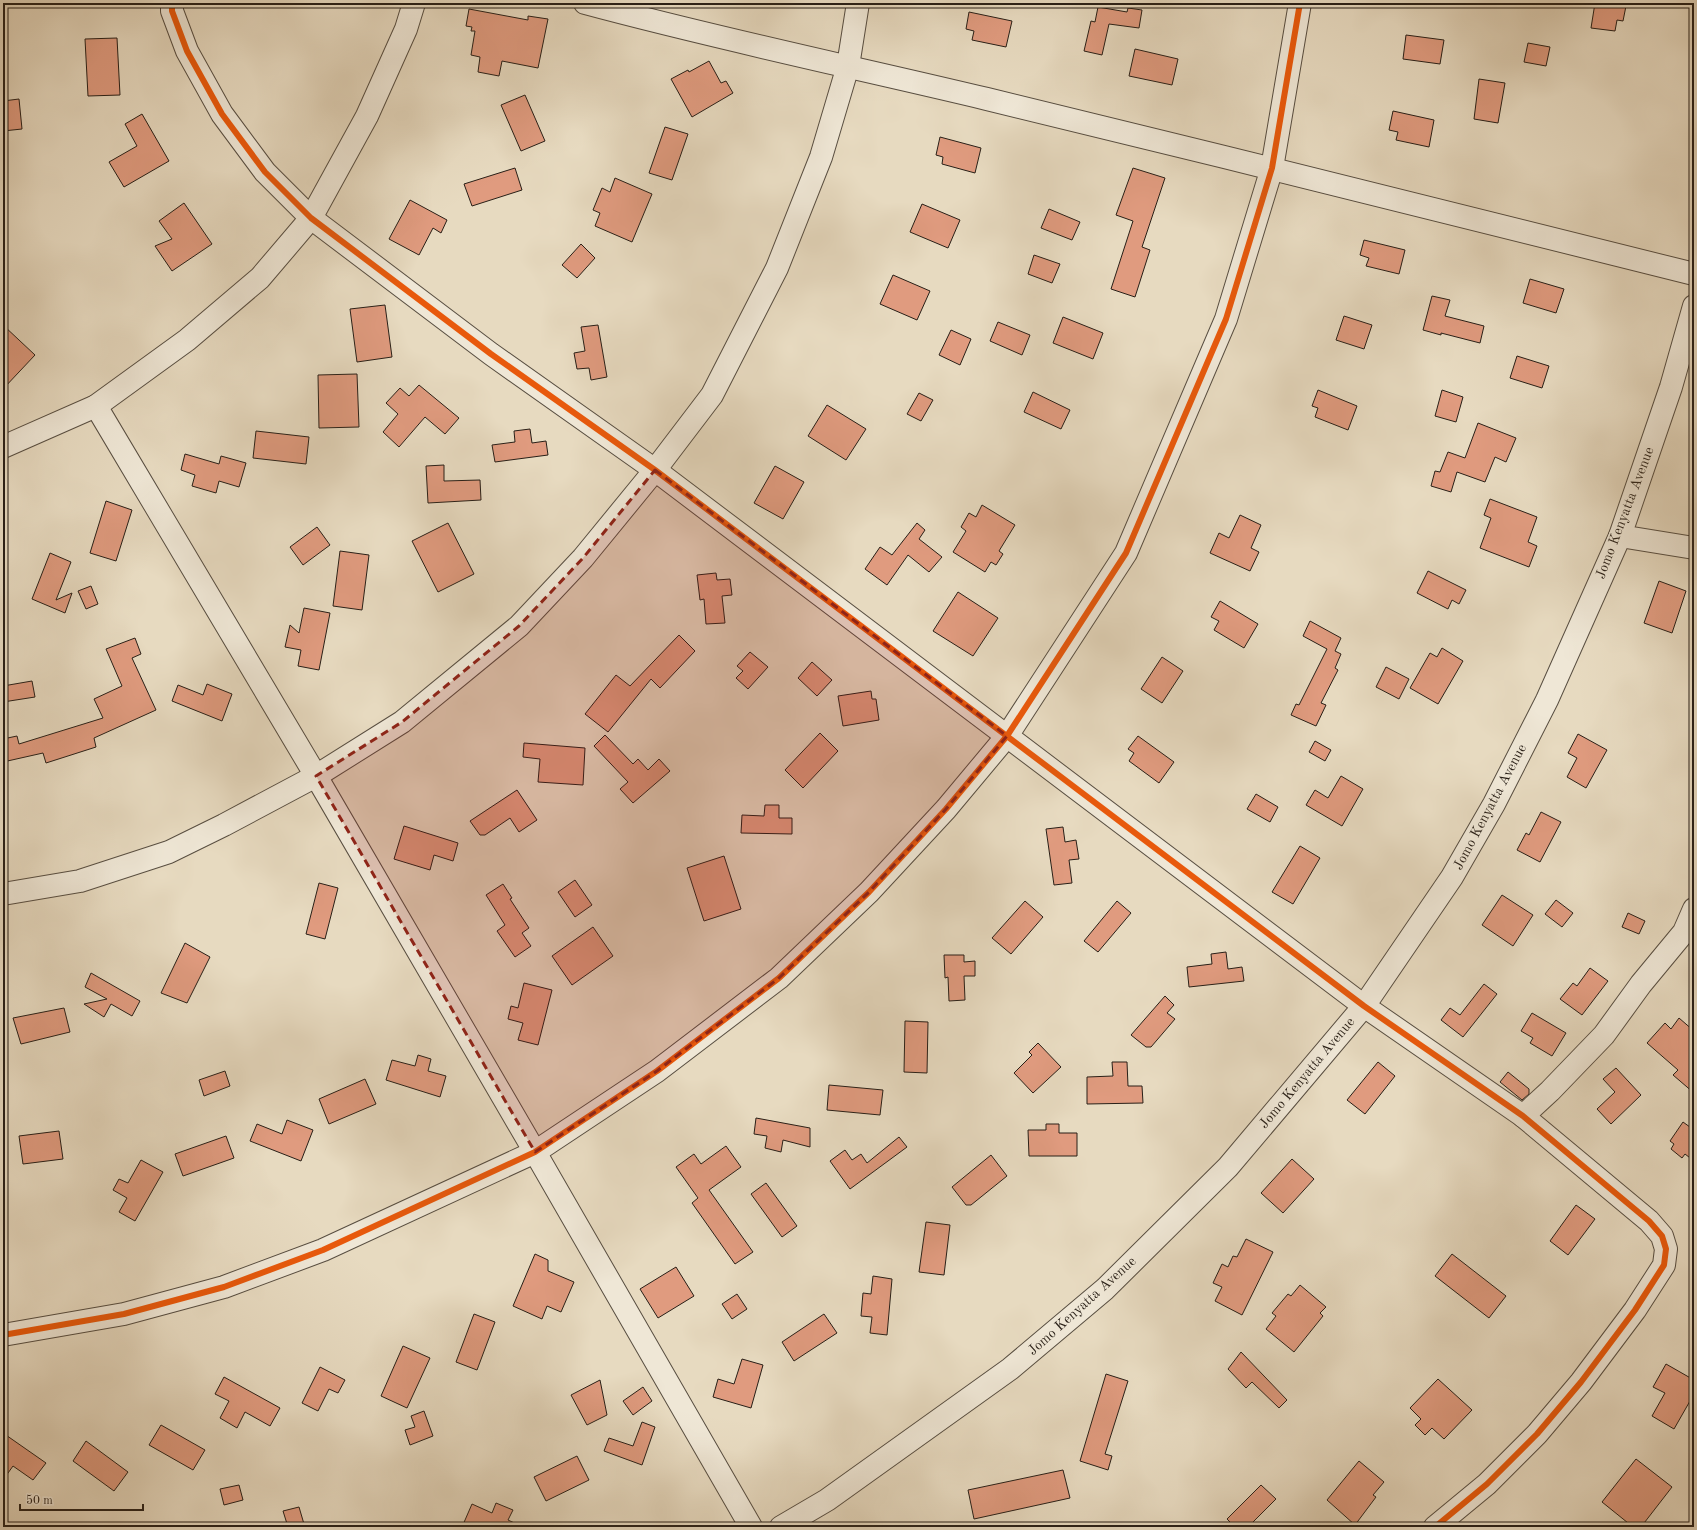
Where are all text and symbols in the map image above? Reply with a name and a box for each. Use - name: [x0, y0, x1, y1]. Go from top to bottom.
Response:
- street label: Jomo Kenyatta Avenue: [1593, 445, 1657, 581]
- street label: Jomo Kenyatta Avenue: [1451, 742, 1529, 872]
- street label: Jomo Kenyatta Avenue: [1257, 1015, 1357, 1131]
- street label: Jomo Kenyatta Avenue: [1025, 1254, 1139, 1358]
- scale bar: [20, 1486, 143, 1512]
- text: 50 m: [26, 1494, 53, 1507]

